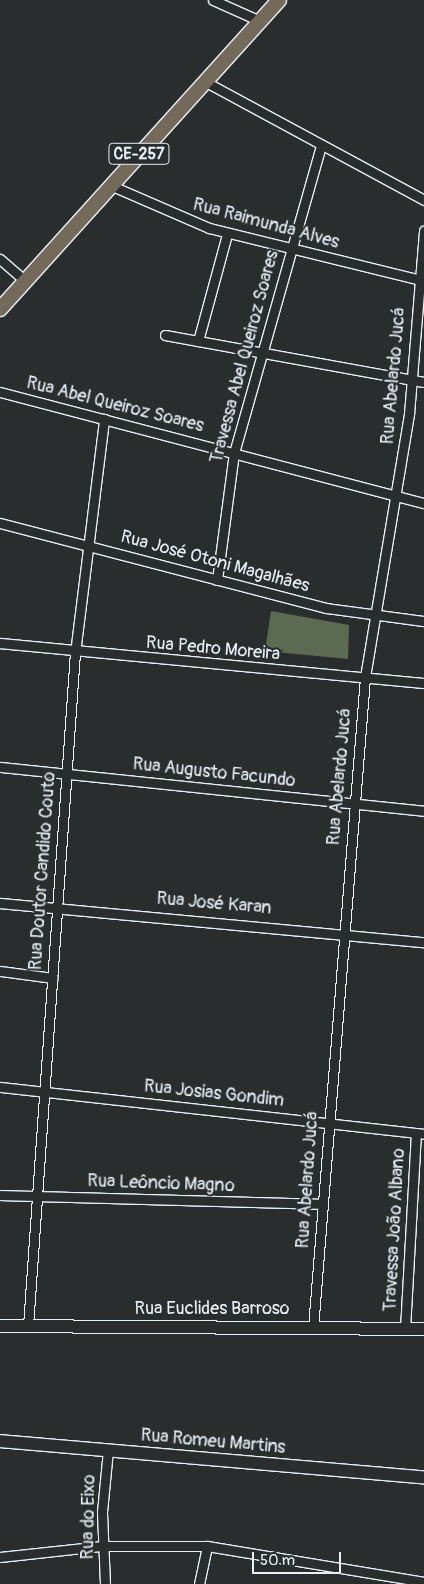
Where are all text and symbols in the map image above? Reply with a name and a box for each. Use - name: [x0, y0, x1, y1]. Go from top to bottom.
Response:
- road number: CE-257: [108, 140, 170, 168]
- street label: Rua Raimunda Alves: [190, 194, 342, 254]
- street label: Travessa Abel Queiroz Soares: [206, 248, 284, 466]
- street label: Rua Abelardo Jucá: [377, 307, 411, 445]
- street label: Rua Abel Queiroz Soares: [24, 373, 206, 437]
- street label: Rua José Otoni Magalhães: [118, 526, 312, 598]
- street label: Rua Pedro Moreira: [145, 632, 281, 666]
- street label: Rua Abelardo Jucá: [323, 708, 357, 846]
- street label: Rua Augusto Facundo: [132, 754, 296, 792]
- street label: Rua Doutor Candido Couto: [25, 771, 61, 971]
- street label: Rua José Karan: [156, 888, 272, 920]
- street label: Rua Josias Gondim: [143, 1076, 285, 1112]
- street label: Rua Abelardo Jucá: [292, 1111, 324, 1249]
- street label: Travessa João Albano: [380, 1148, 410, 1312]
- street label: Rua Leôncio Magno: [87, 1171, 235, 1197]
- street label: Rua Euclides Barroso: [134, 1298, 290, 1320]
- street label: Rua Romeu Martins: [140, 1425, 286, 1459]
- street label: Rua do Eixo: [77, 1474, 101, 1560]
- scale bar: [254, 1542, 343, 1574]
- text: 50 m: [260, 1551, 295, 1570]

